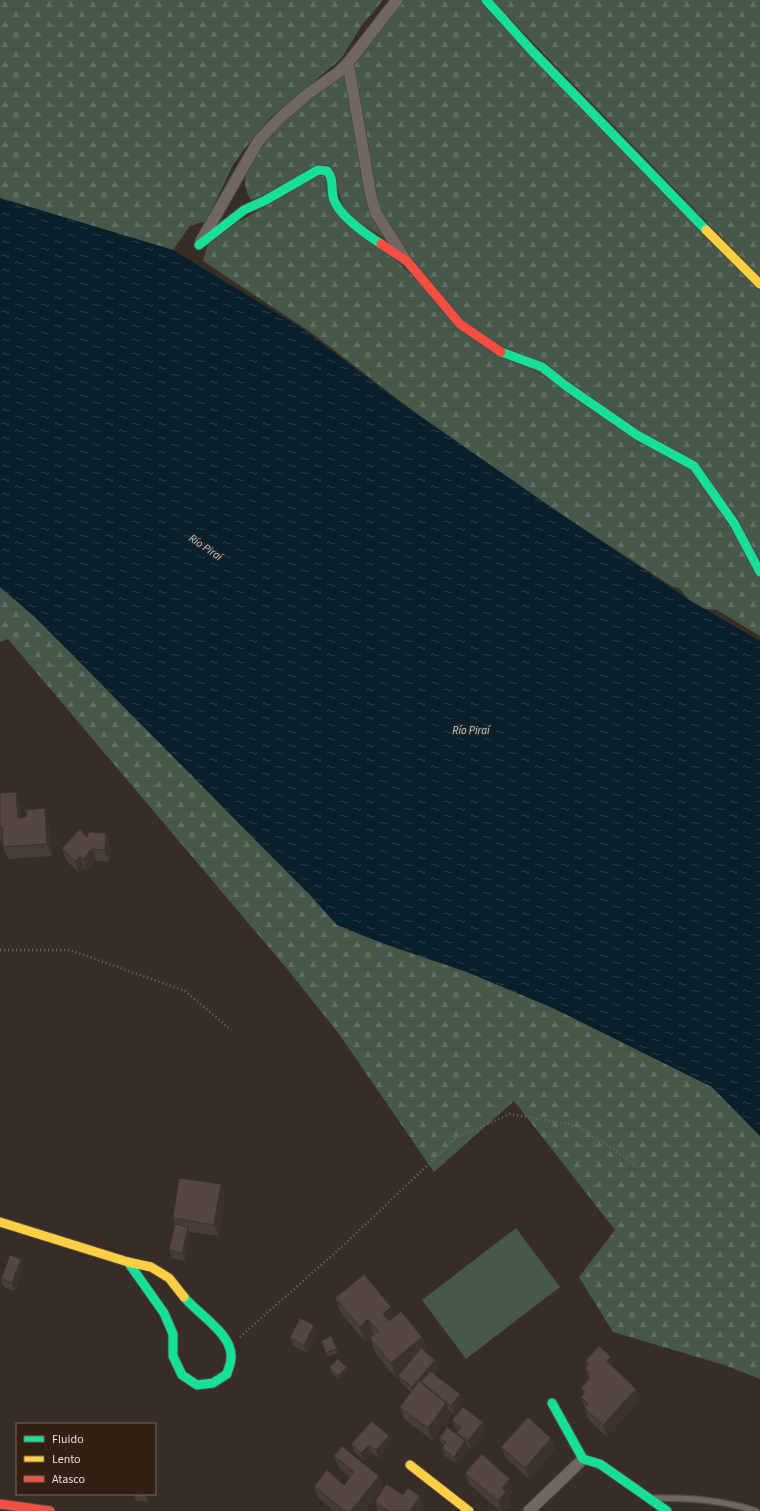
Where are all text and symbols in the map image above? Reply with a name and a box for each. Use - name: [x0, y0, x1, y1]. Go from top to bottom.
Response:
- water label: Río Piraí: [186, 531, 227, 565]
- water label: Río Piraí: [452, 723, 491, 738]
- legend: [16, 1423, 156, 1495]
- text: Fluido: [52, 1431, 84, 1448]
- text: Lento: [52, 1451, 81, 1468]
- text: Atasco: [52, 1471, 85, 1488]

